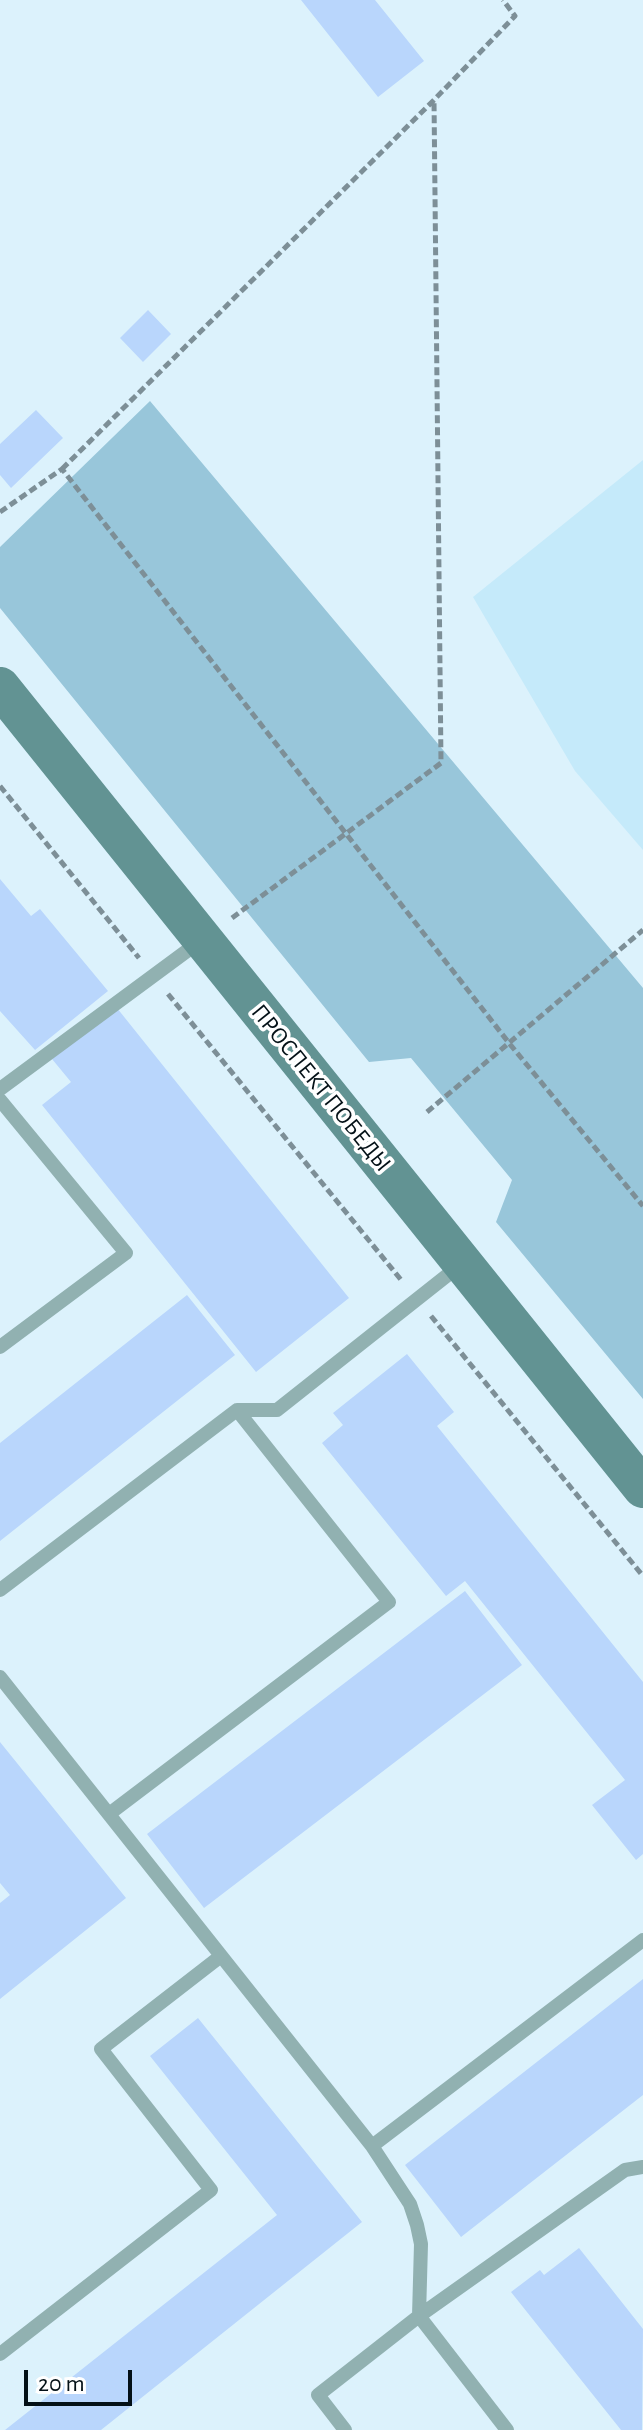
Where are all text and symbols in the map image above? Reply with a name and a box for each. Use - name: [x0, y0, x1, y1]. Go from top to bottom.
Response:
- street label: ПРОСПЕКТ ПОБЕДЫ: [245, 998, 397, 1178]
- scale bar: [28, 2354, 136, 2404]
- text: 20 m: [38, 2372, 85, 2396]

